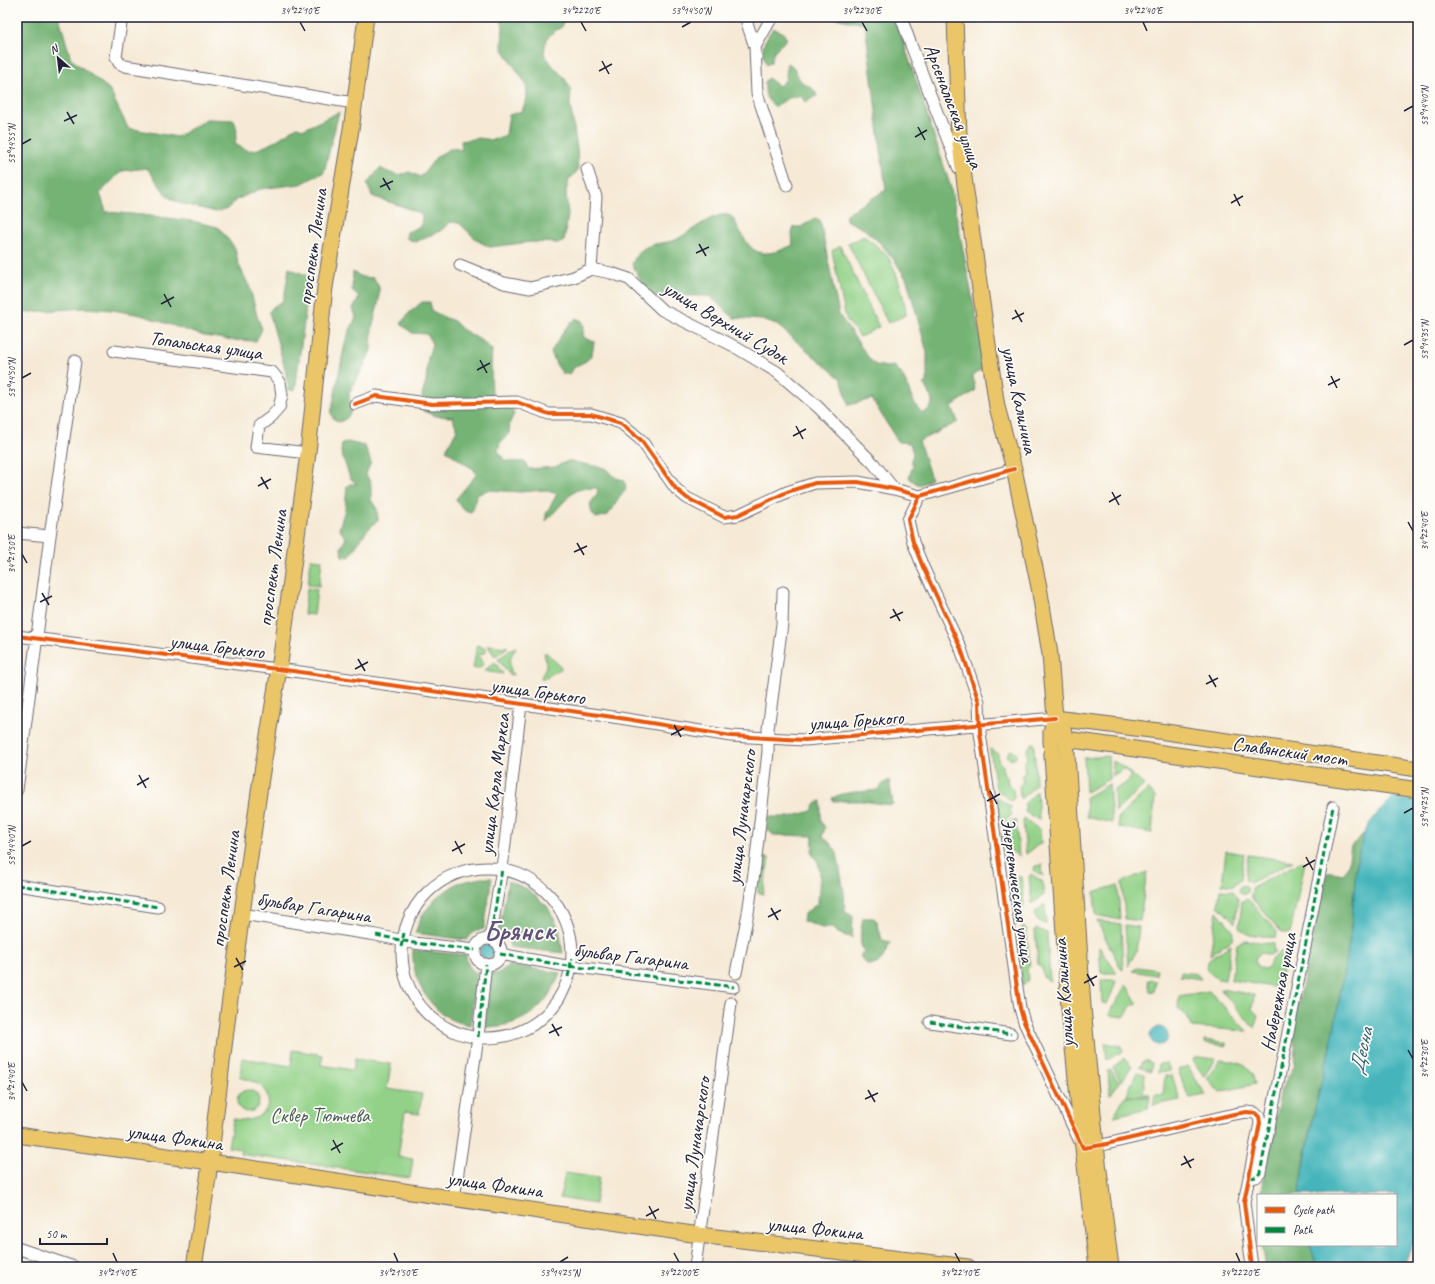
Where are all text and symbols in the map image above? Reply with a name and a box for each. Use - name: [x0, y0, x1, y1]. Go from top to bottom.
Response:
- text: 34°22'10"E: [281, 4, 321, 17]
- text: 34°22'20"E: [562, 4, 602, 17]
- text: 53°14'50"N: [671, 4, 713, 17]
- text: 34°22'30"E: [843, 4, 883, 17]
- text: 34°22'40"E: [1124, 4, 1164, 17]
- north arrow: [38, 38, 78, 78]
- text: N: [47, 40, 62, 57]
- street label: Арсенальская улица: [918, 40, 989, 173]
- text: 53°14'40"N: [1418, 84, 1431, 126]
- text: 53°14'55"N: [5, 122, 18, 164]
- street label: проспект Ленина: [292, 185, 333, 307]
- street label: улица Верхний Судок: [658, 275, 794, 371]
- text: 53°14'35"N: [1418, 318, 1431, 360]
- street label: Топальская улица: [148, 325, 265, 366]
- street label: улица Калинина: [996, 343, 1043, 457]
- text: 53°14'50"N: [5, 356, 18, 398]
- street label: проспект Ленина: [252, 506, 293, 628]
- text: 34°22'40"E: [1418, 510, 1431, 550]
- text: 34°21'50"E: [5, 533, 18, 573]
- street label: улица Горького: [167, 628, 266, 665]
- street label: улица Горького: [488, 672, 588, 711]
- street label: улица Горького: [807, 705, 905, 736]
- street label: улица Карла Маркса: [473, 711, 516, 857]
- street label: Славянский мост: [1231, 731, 1350, 772]
- street label: улица Луначарского: [721, 746, 762, 887]
- text: 53°14'25"N: [1418, 786, 1431, 828]
- street label: Энергетическая улица: [995, 816, 1040, 966]
- text: 53°14'40"N: [5, 824, 18, 866]
- street label: проспект Ленина: [205, 827, 246, 949]
- street label: бульвар Гагарина: [255, 886, 374, 929]
- district label: Брянск: [484, 913, 557, 948]
- street label: Набережная улица: [1255, 929, 1303, 1053]
- street label: улица Калинина: [1047, 936, 1080, 1049]
- street label: бульвар Гагарина: [572, 937, 691, 976]
- water label: Десна: [1343, 1023, 1379, 1077]
- text: 34°22'30"E: [1418, 1038, 1431, 1078]
- text: 34°21'40"E: [5, 1061, 18, 1101]
- street label: улица Луначарского: [673, 1073, 717, 1214]
- park label: Сквер Тютчева: [270, 1103, 371, 1128]
- street label: улица Фокина: [125, 1118, 226, 1157]
- street label: улица Фокина: [445, 1165, 546, 1204]
- legend: [1257, 1194, 1397, 1246]
- text: Cycle path: [1293, 1202, 1335, 1218]
- street label: улица Фокина: [765, 1211, 866, 1246]
- scale bar: [40, 1220, 107, 1246]
- text: Path: [1293, 1222, 1313, 1238]
- text: 50 m: [46, 1226, 68, 1242]
- text: 34°21'40"E: [98, 1266, 138, 1279]
- text: 34°21'50"E: [379, 1266, 419, 1279]
- text: 53°14'25"N: [540, 1266, 582, 1279]
- text: 34°22'00"E: [660, 1266, 700, 1279]
- text: 34°22'10"E: [941, 1266, 981, 1279]
- text: 34°22'20"E: [1221, 1266, 1261, 1279]

